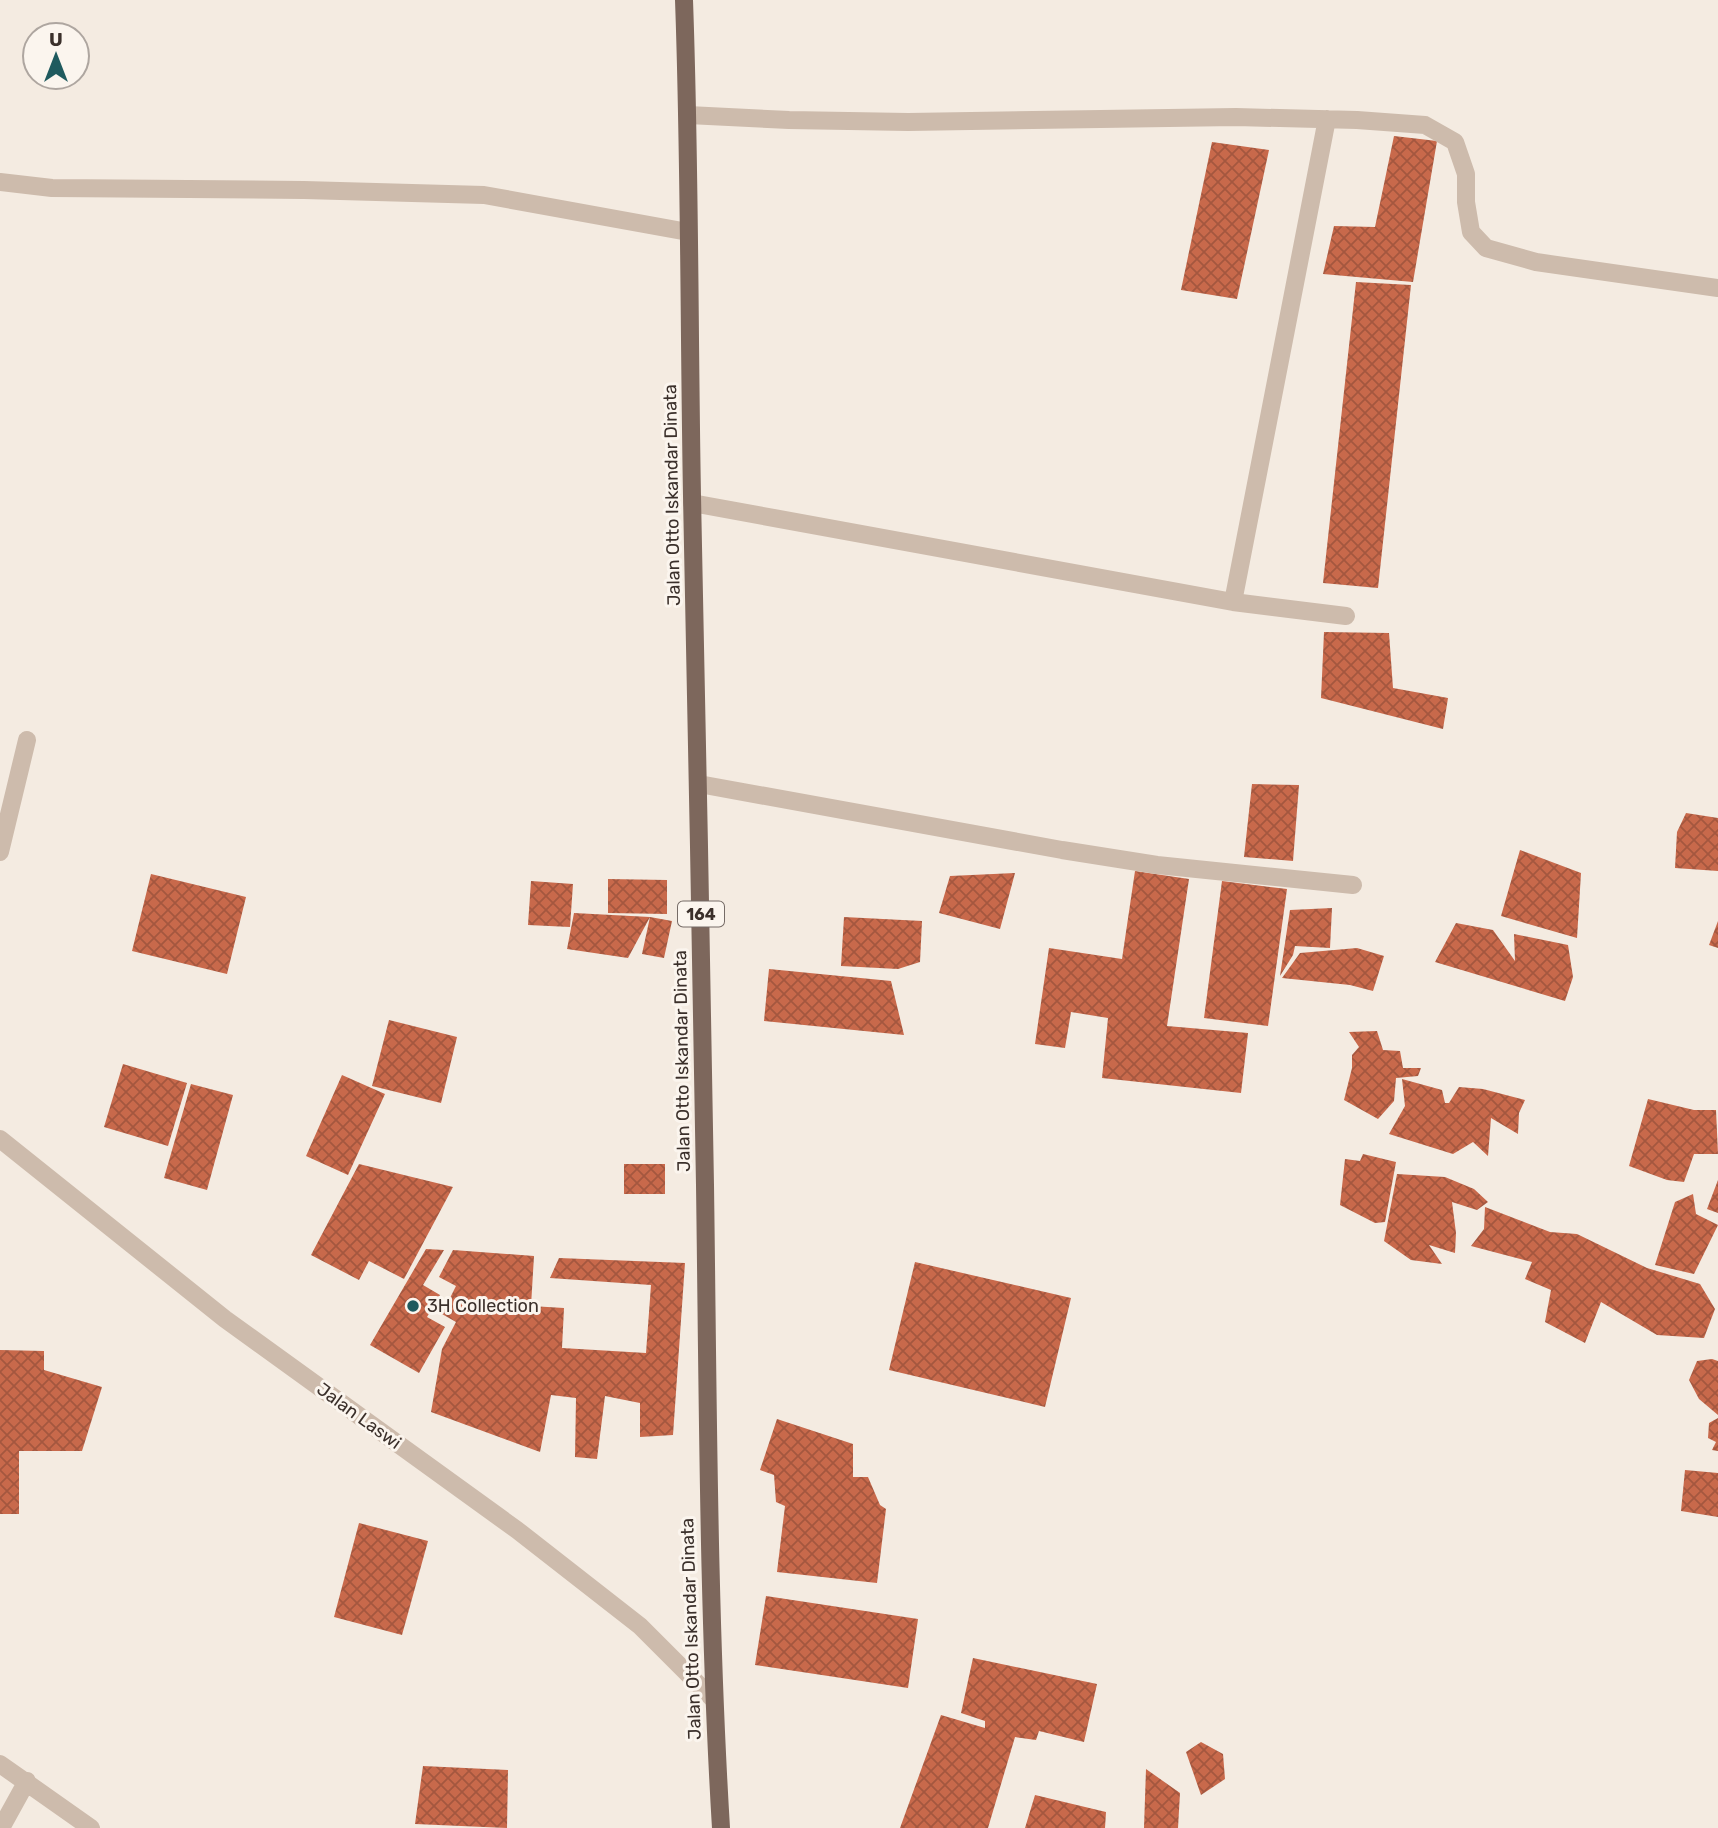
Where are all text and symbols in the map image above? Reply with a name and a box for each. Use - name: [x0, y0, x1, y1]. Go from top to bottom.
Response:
- north arrow: [21, 21, 91, 91]
- text: U: [49, 28, 63, 51]
- street label: Jalan Otto Iskandar Dinata: [659, 384, 685, 606]
- road number: 164: [678, 902, 724, 926]
- street label: Jalan Otto Iskandar Dinata: [669, 950, 695, 1172]
- place label: 3H Collection: [427, 1295, 539, 1317]
- marker: 3H Collection: [405, 1298, 421, 1314]
- street label: Jalan Laswi: [313, 1378, 405, 1454]
- street label: Jalan Otto Iskandar Dinata: [676, 1518, 706, 1740]

